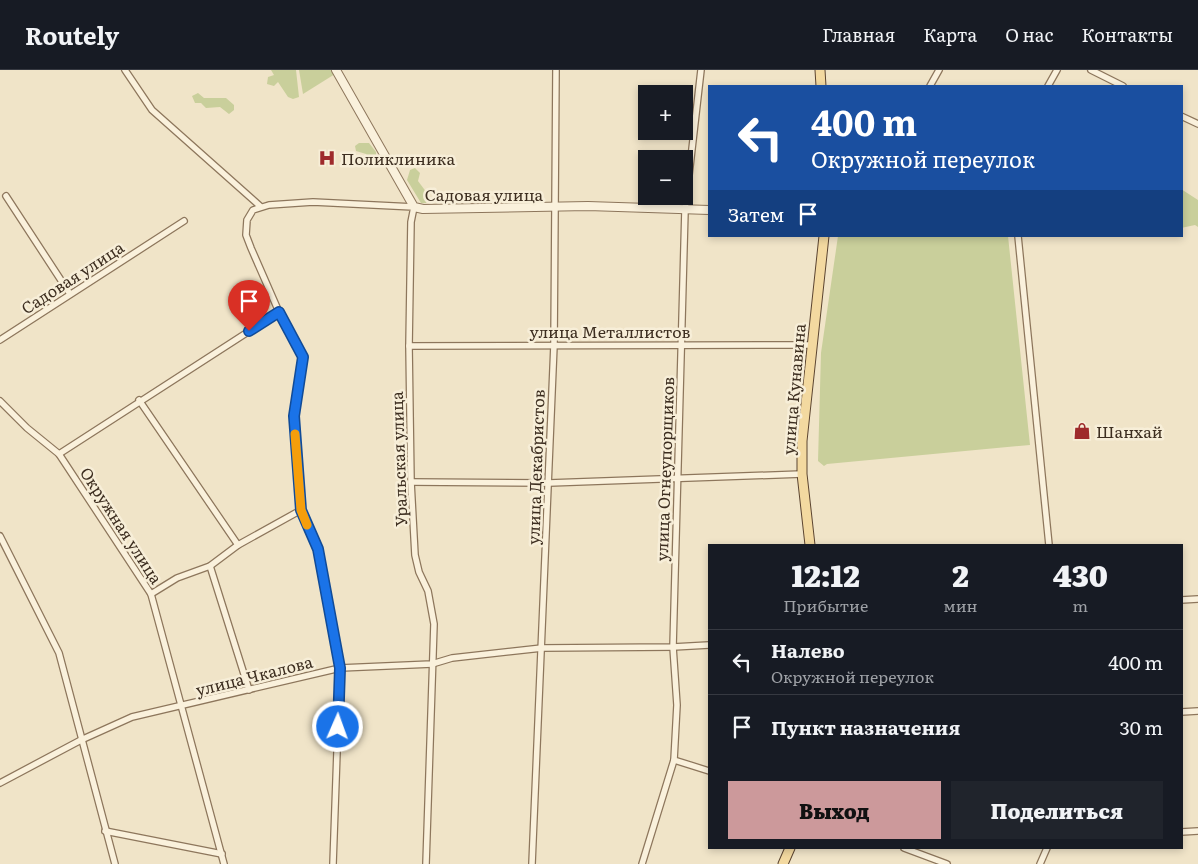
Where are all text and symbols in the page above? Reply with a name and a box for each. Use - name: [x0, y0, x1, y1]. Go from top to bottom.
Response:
- text: Routely: [25, 17, 119, 52]
- text: Главная: [822, 21, 895, 48]
- text: Карта: [923, 21, 977, 48]
- text: О нас: [1005, 21, 1053, 48]
- text: Контакты: [1081, 21, 1173, 48]
- map controls: [638, 85, 693, 205]
- button: +: [638, 85, 693, 140]
- text: 400 m: [811, 95, 917, 147]
- icon: left: [728, 105, 793, 170]
- text: Окружной переулок: [811, 142, 1035, 175]
- place label: Поликлиника: [341, 146, 455, 170]
- hospital icon: Поликлиника: [317, 148, 337, 168]
- button: −: [638, 150, 693, 205]
- street label: Садовая улица: [425, 182, 544, 206]
- text: Затем: [728, 200, 784, 228]
- icon: arrive: [794, 200, 822, 228]
- street label: Садовая улица: [16, 235, 128, 319]
- pin: [228, 280, 270, 331]
- icon: arrive: [235, 287, 263, 315]
- street label: улица Металлистов: [529, 319, 691, 343]
- street label: улица Кунавина: [775, 322, 811, 456]
- street label: улица Огнеупорщиков: [649, 376, 679, 562]
- street label: улица Декабристов: [520, 389, 550, 545]
- street label: Уральская улица: [384, 391, 412, 527]
- place label: Шанхай: [1096, 419, 1163, 443]
- shop icon: Шанхай: [1072, 421, 1092, 441]
- street label: Окружная улица: [75, 462, 169, 589]
- text: 12:12: [792, 552, 860, 596]
- text: 2: [952, 552, 969, 596]
- text: 430: [1053, 552, 1108, 596]
- text: Прибытие: [783, 593, 868, 617]
- text: мин: [943, 593, 977, 617]
- text: m: [1072, 593, 1088, 617]
- text: Налево: [771, 636, 845, 664]
- icon: left: [728, 648, 756, 676]
- text: 400 m: [1108, 648, 1163, 676]
- street label: улица Чкалова: [193, 649, 315, 701]
- text: Окружной переулок: [771, 664, 934, 688]
- position arrow: [311, 700, 363, 752]
- icon: arrive: [728, 713, 756, 741]
- text: Пункт назначения: [771, 713, 960, 741]
- text: 30 m: [1119, 713, 1163, 741]
- button: Выход: [728, 781, 941, 839]
- button: Поделиться: [951, 781, 1163, 839]

